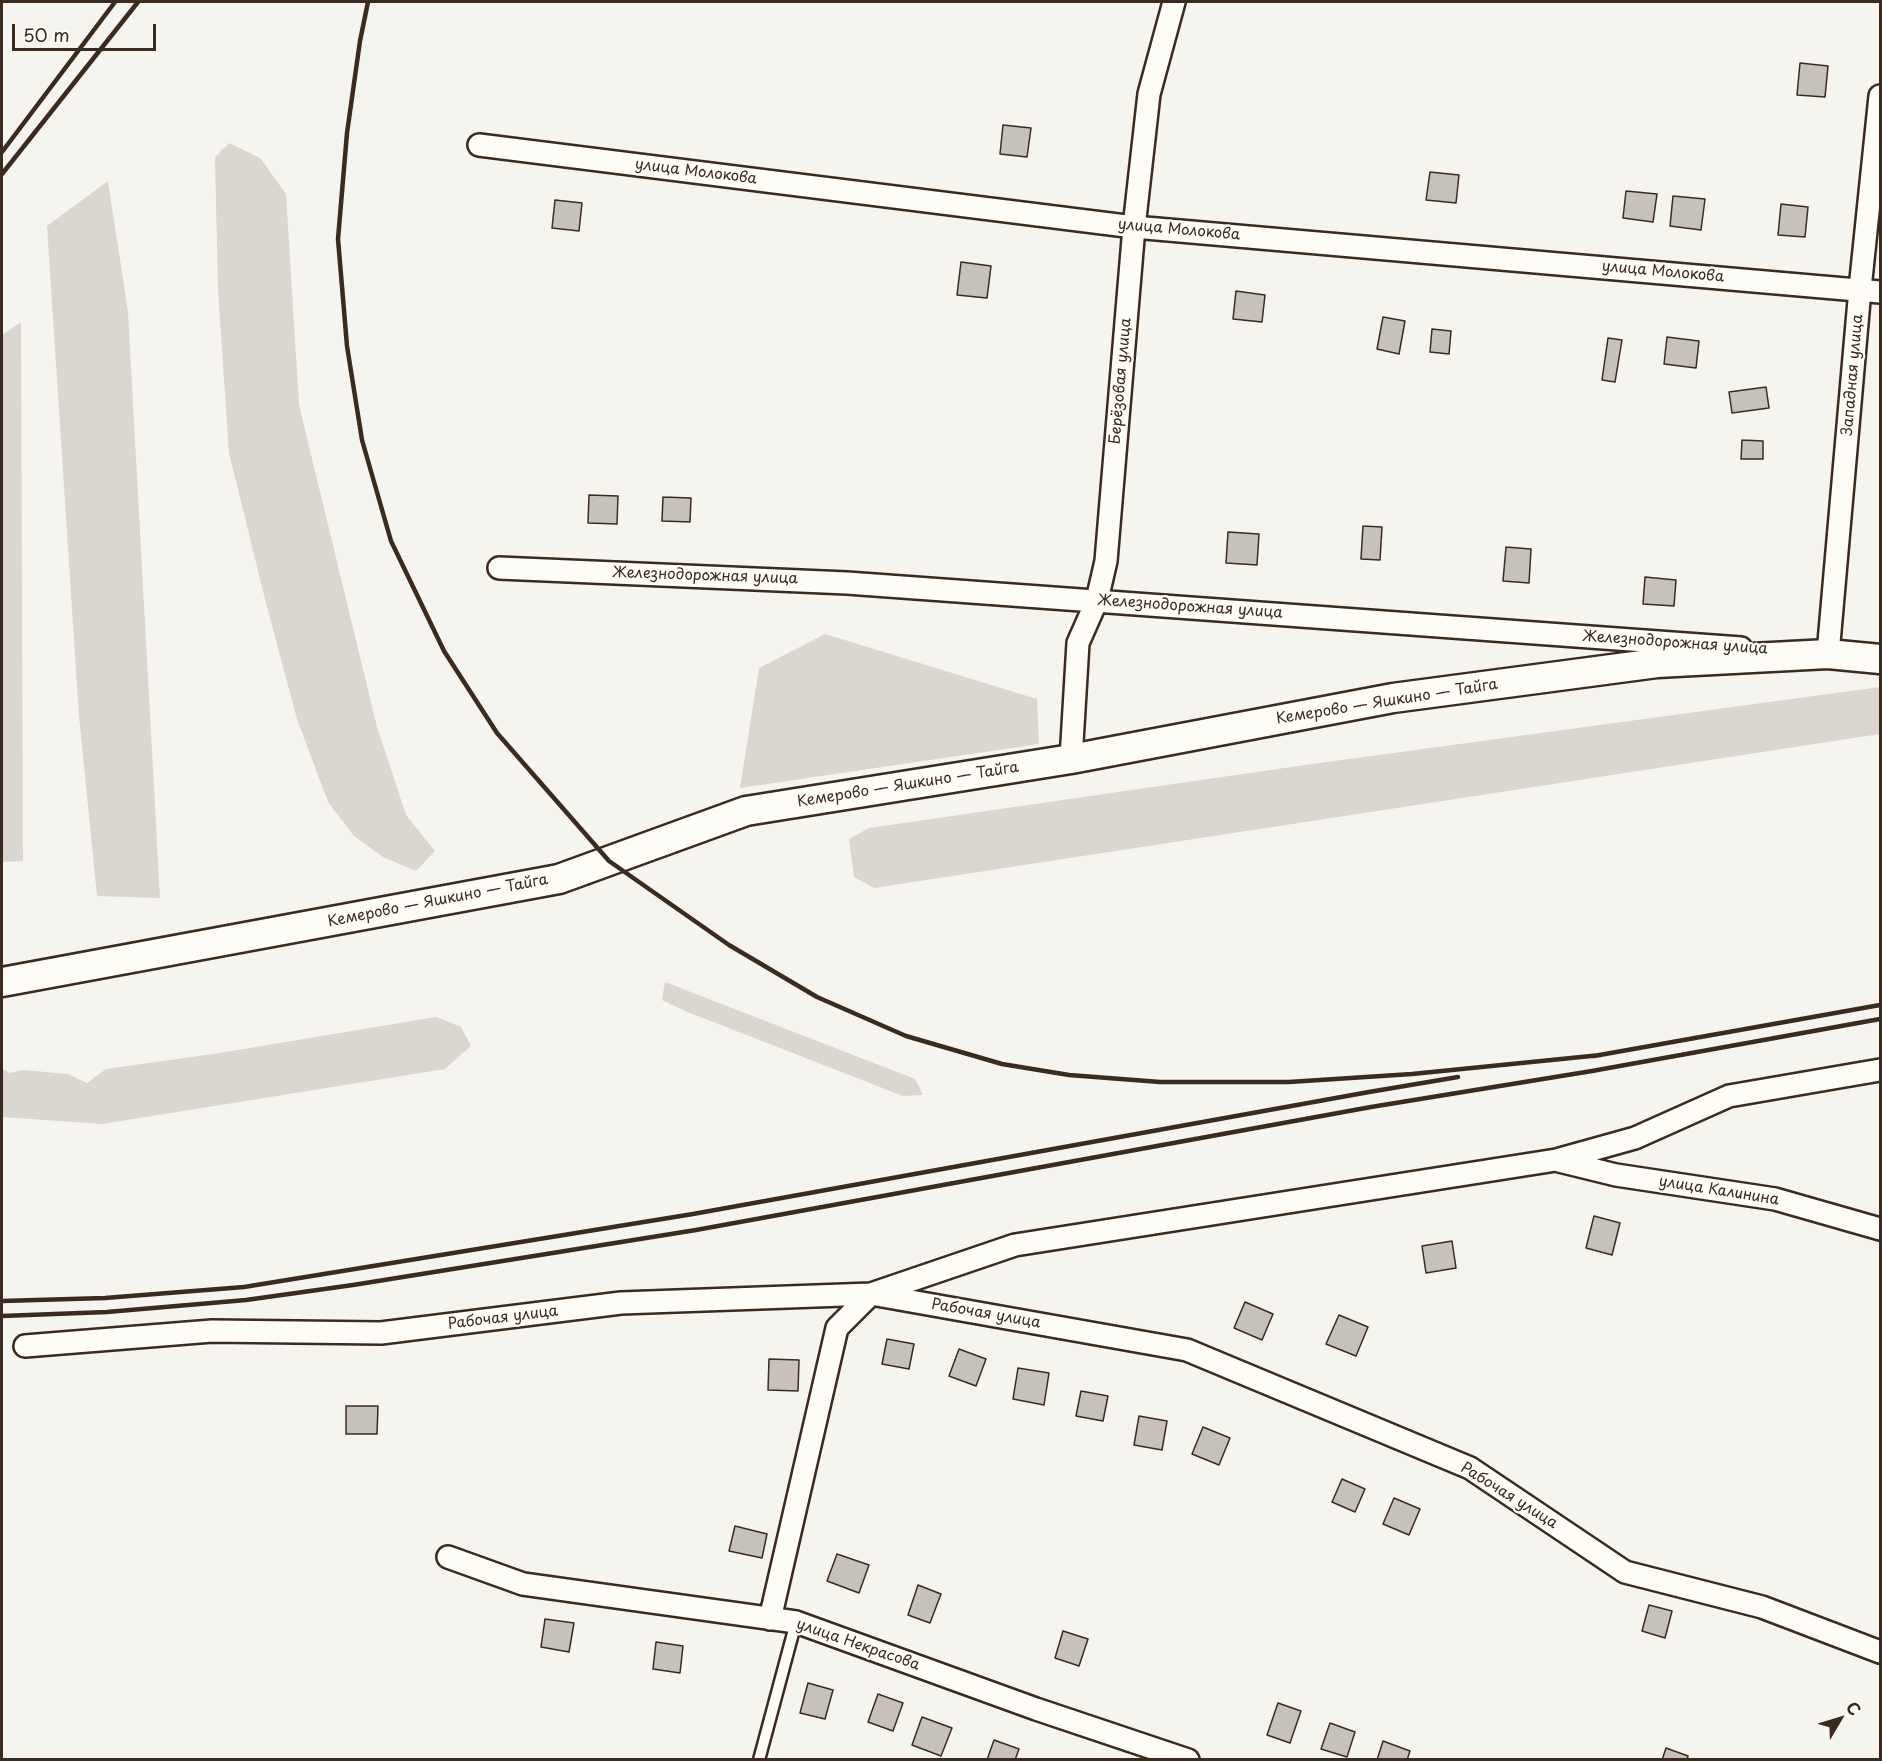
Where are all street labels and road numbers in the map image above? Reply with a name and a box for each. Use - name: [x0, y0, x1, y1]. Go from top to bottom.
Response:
- street label: улица Молокова: [634, 156, 758, 188]
- street label: улица Молокова: [1117, 216, 1241, 244]
- street label: улица Молокова: [1601, 258, 1725, 286]
- street label: Западная улица: [1839, 314, 1867, 436]
- street label: Берёзовая улица: [1107, 317, 1135, 445]
- street label: Железнодорожная улица: [612, 564, 798, 588]
- street label: Железнодорожная улица: [1097, 592, 1283, 622]
- street label: Железнодорожная улица: [1582, 628, 1768, 658]
- street label: Кемерово — Яшкино — Тайга: [1275, 676, 1499, 728]
- street label: Кемерово — Яшкино — Тайга: [796, 759, 1020, 811]
- street label: Кемерово — Яшкино — Тайга: [326, 871, 550, 931]
- street label: улица Калинина: [1658, 1173, 1780, 1209]
- street label: Рабочая улица: [930, 1296, 1042, 1332]
- street label: Рабочая улица: [447, 1302, 559, 1334]
- street label: Рабочая улица: [1457, 1459, 1561, 1533]
- street label: улица Некрасова: [794, 1615, 922, 1675]

